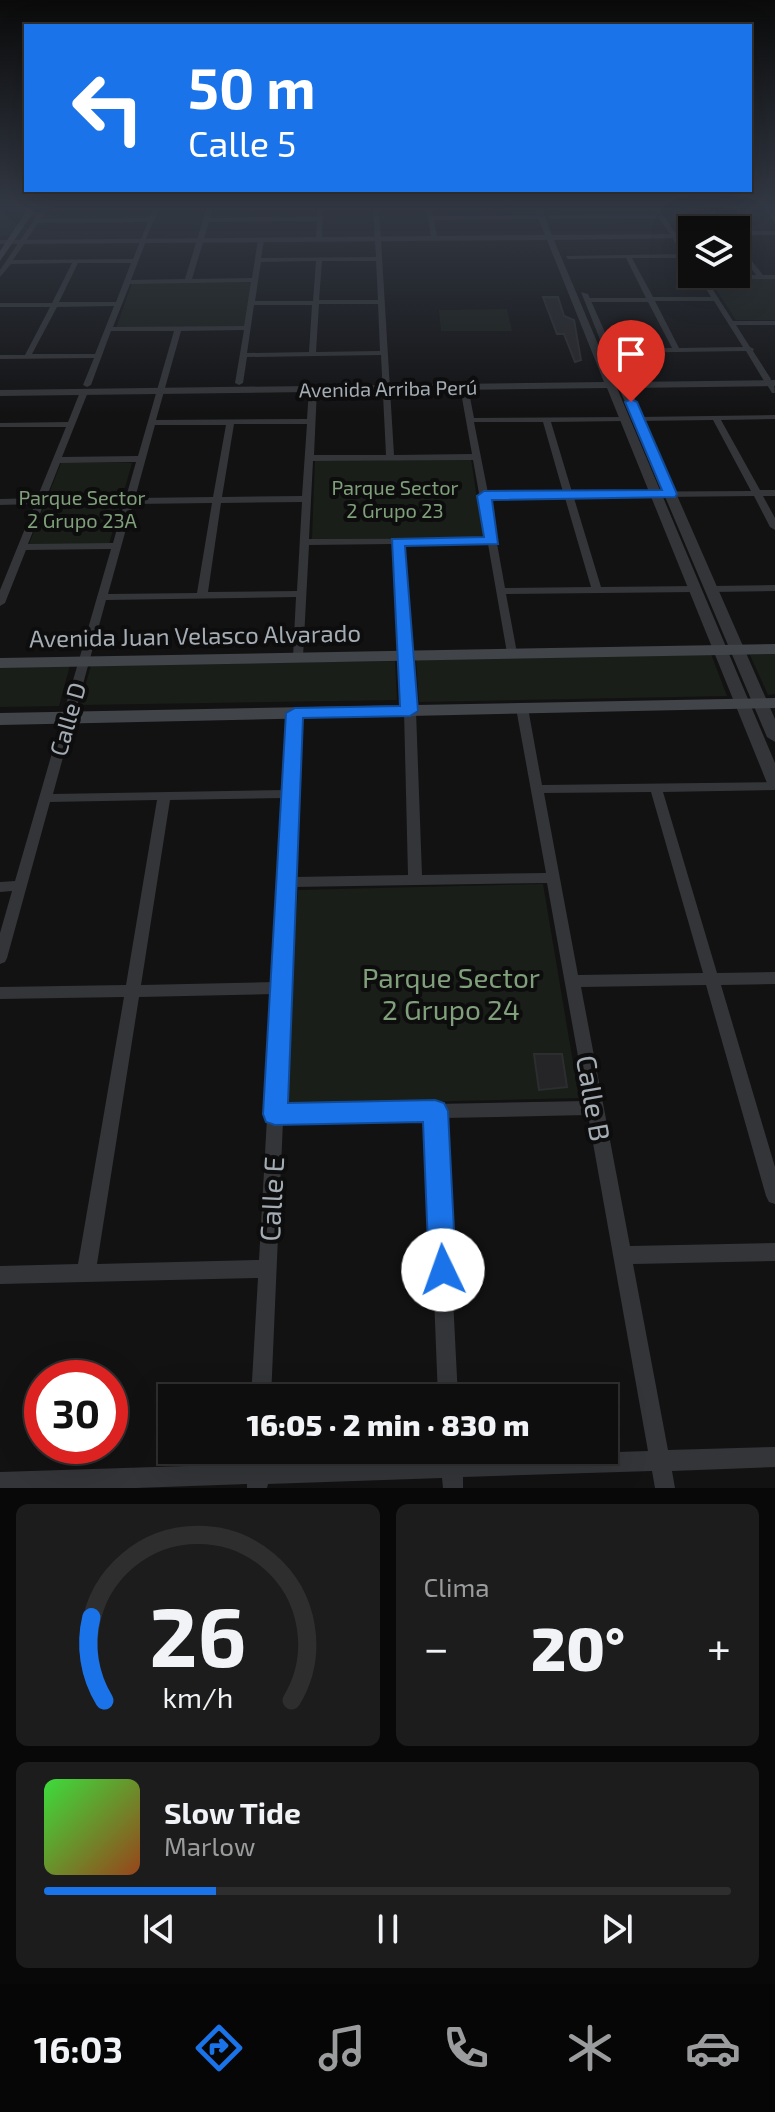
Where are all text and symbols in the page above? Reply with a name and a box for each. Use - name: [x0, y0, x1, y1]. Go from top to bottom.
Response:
- text: 50 m: [188, 53, 316, 120]
- icon: left: [56, 56, 160, 160]
- text: Calle 5: [188, 121, 296, 164]
- map controls: [678, 216, 750, 288]
- button: layers: [678, 216, 750, 288]
- pin: [597, 320, 665, 402]
- icon: arrive: [609, 332, 653, 376]
- street label: Avenida Arriba Perú: [299, 374, 477, 402]
- park label: Parque Sector 2 Grupo 23: [331, 475, 459, 522]
- park label: Parque Sector 2 Grupo 23A: [18, 485, 146, 532]
- street label: Avenida Juan Velasco Alvarado: [29, 618, 361, 652]
- street label: Calle D: [43, 679, 91, 759]
- park label: Parque Sector 2 Grupo 24: [362, 960, 540, 1026]
- street label: Calle B: [570, 1052, 618, 1144]
- street label: Calle E: [252, 1156, 290, 1242]
- position arrow: [401, 1228, 485, 1312]
- speed limit sign: 30: [24, 1360, 128, 1464]
- text: 16:05 · 2 min · 830 m: [247, 1406, 529, 1442]
- text: Clima: [424, 1571, 490, 1602]
- text: 26: [149, 1584, 246, 1684]
- text: 20°: [531, 1611, 625, 1683]
- text: −: [424, 1620, 449, 1673]
- text: +: [707, 1620, 731, 1673]
- text: km/h: [162, 1679, 233, 1714]
- text: Slow Tide: [164, 1794, 301, 1830]
- text: Marlow: [164, 1830, 255, 1861]
- icon: previous: [137, 1907, 181, 1951]
- icon: pause: [366, 1907, 410, 1951]
- icon: next: [595, 1907, 639, 1951]
- icon: directions: [191, 2020, 247, 2076]
- icon: music: [314, 2020, 370, 2076]
- icon: phone: [438, 2020, 494, 2076]
- icon: climate: [562, 2020, 618, 2076]
- icon: car: [685, 2020, 741, 2076]
- text: 16:03: [34, 2027, 123, 2070]

